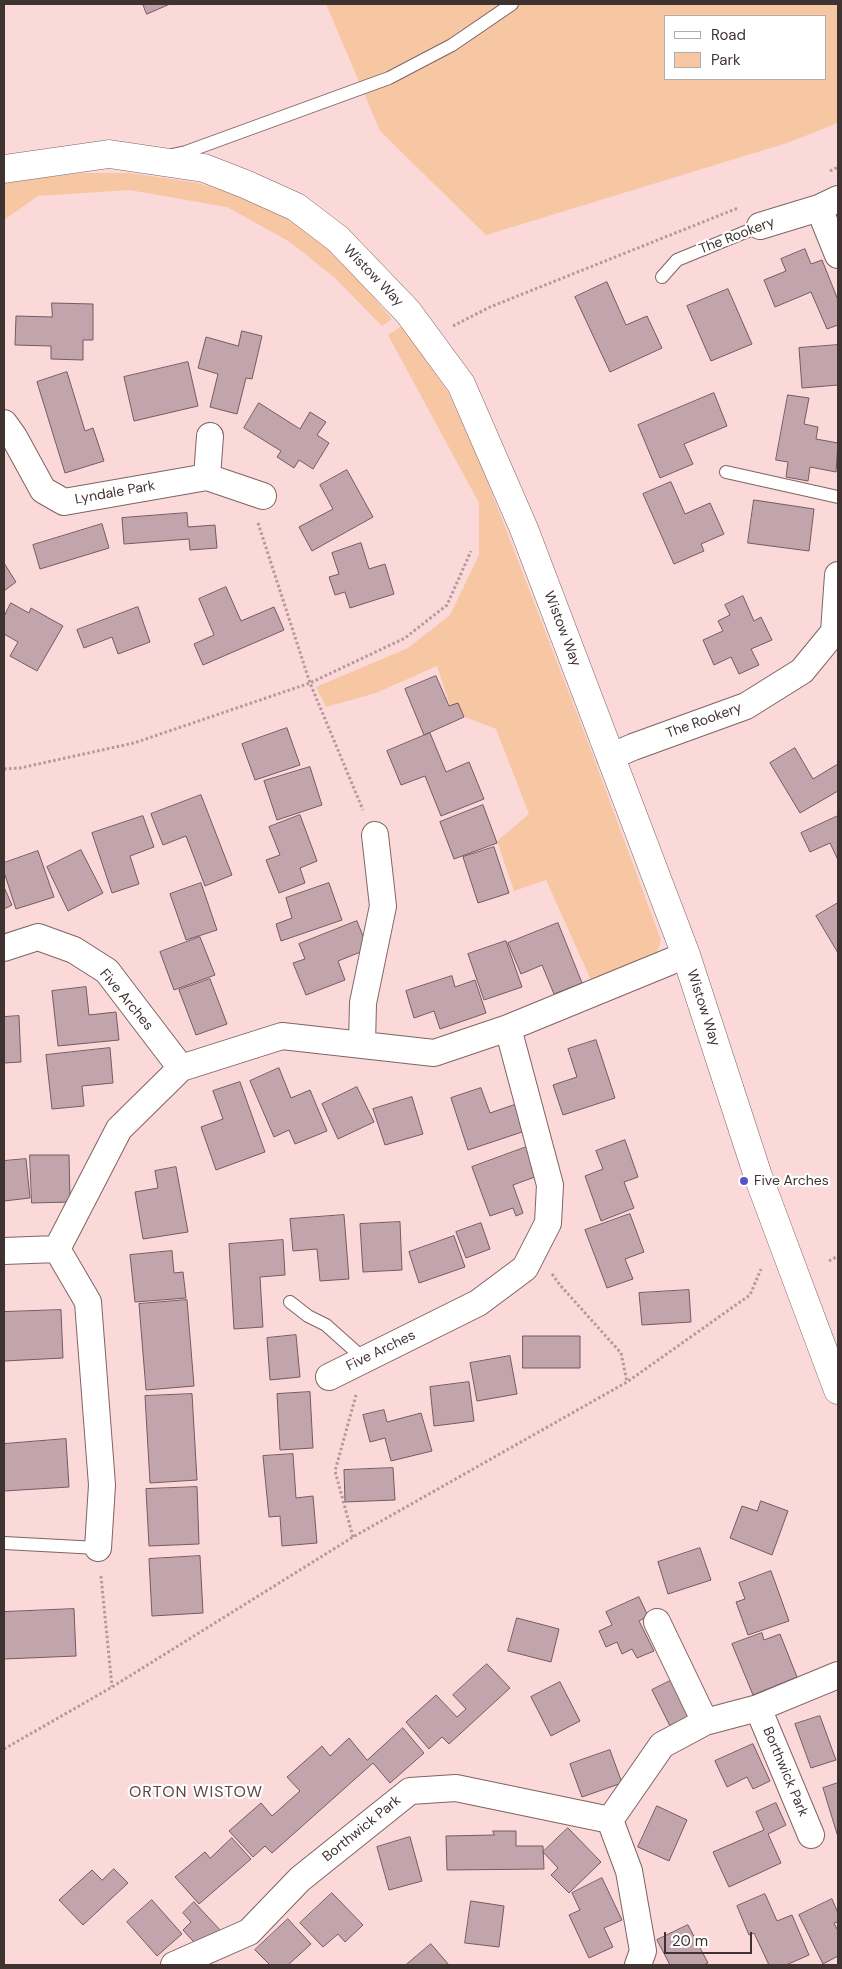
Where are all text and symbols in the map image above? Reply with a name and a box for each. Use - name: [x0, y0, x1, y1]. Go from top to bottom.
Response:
- legend: [664, 15, 827, 80]
- text: Road: [711, 25, 746, 45]
- text: Park: [711, 50, 741, 70]
- street label: The Rookery: [697, 214, 777, 258]
- street label: Wistow Way: [339, 242, 407, 310]
- street label: Lyndale Park: [74, 478, 156, 508]
- street label: Wistow Way: [540, 589, 584, 669]
- street label: The Rookery: [664, 700, 744, 742]
- street label: Five Arches: [96, 966, 156, 1034]
- street label: Wistow Way: [683, 968, 723, 1048]
- place label: Five Arches: [754, 1173, 829, 1189]
- marker: Five Arches: [738, 1175, 750, 1187]
- street label: Five Arches: [344, 1327, 418, 1375]
- street label: Borthwick Park: [759, 1725, 811, 1819]
- district label: ORTON WISTOW: [127, 1783, 265, 1803]
- street label: Borthwick Park: [319, 1792, 405, 1866]
- scale bar: [667, 1922, 754, 1954]
- text: 20 m: [672, 1931, 708, 1951]

